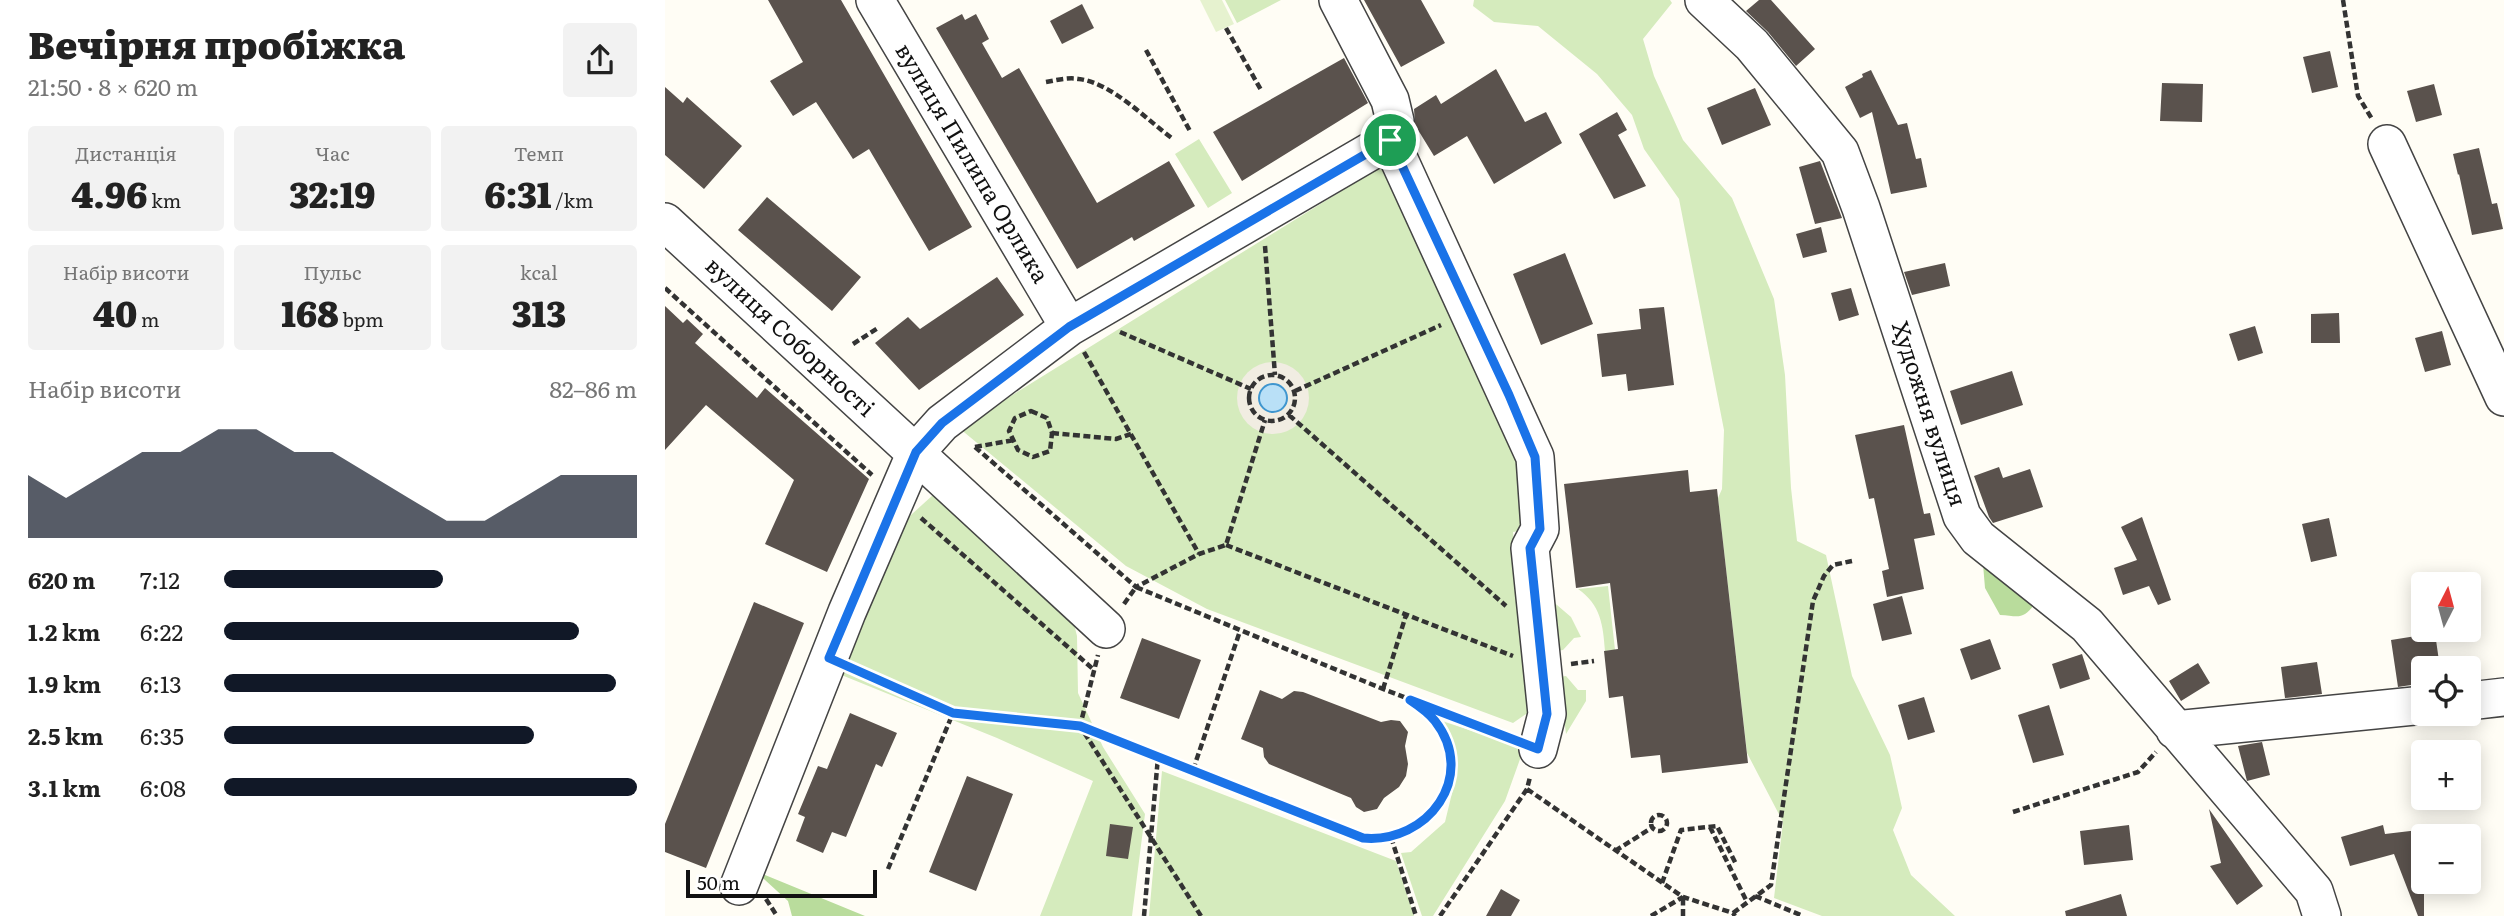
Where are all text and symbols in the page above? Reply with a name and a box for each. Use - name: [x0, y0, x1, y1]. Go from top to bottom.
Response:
- text: Вечірня пробіжка: [28, 14, 405, 71]
- button: share: [563, 23, 637, 97]
- street label: вулиця Пилипа Орлика: [888, 36, 1059, 289]
- text: 21:50 · 8 × 620 m: [28, 69, 198, 103]
- pin: [1360, 110, 1420, 170]
- icon: arrive: [1371, 121, 1409, 159]
- text: Дистанція: [76, 139, 177, 167]
- text: Час: [315, 139, 350, 167]
- text: Темп: [514, 139, 564, 167]
- text: 4.96: [71, 167, 147, 219]
- text: 32:19: [289, 167, 376, 219]
- text: 6:31: [484, 167, 551, 219]
- text: km: [147, 186, 181, 214]
- text: /km: [551, 186, 593, 214]
- street label: вулиця Соборності: [699, 248, 884, 423]
- text: Набір висоти: [63, 258, 190, 286]
- text: Пульс: [303, 258, 362, 286]
- text: kcal: [520, 258, 558, 286]
- text: 40: [93, 286, 137, 338]
- text: 168: [281, 286, 339, 338]
- text: 313: [512, 286, 566, 338]
- text: m: [137, 305, 160, 333]
- text: bpm: [339, 305, 384, 333]
- street label: Художня вулиця: [1885, 316, 1977, 510]
- text: Набір висоти: [28, 371, 182, 405]
- text: 82–86 m: [550, 371, 637, 405]
- text: 620 m: [28, 562, 95, 596]
- text: 7:12: [140, 562, 180, 596]
- north arrow: [2411, 572, 2481, 642]
- map controls: [2411, 572, 2481, 894]
- text: 1.2 km: [28, 614, 100, 648]
- text: 6:22: [140, 614, 183, 648]
- button: locate: [2411, 656, 2481, 726]
- text: 1.9 km: [28, 666, 101, 700]
- text: 6:13: [140, 666, 182, 700]
- text: 2.5 km: [28, 718, 103, 752]
- text: 6:35: [140, 718, 184, 752]
- button: +: [2411, 740, 2481, 810]
- text: 3.1 km: [28, 770, 101, 804]
- text: 6:08: [140, 770, 186, 804]
- button: −: [2411, 824, 2481, 894]
- scale bar: [686, 867, 877, 899]
- text: 50 m: [697, 868, 740, 896]

